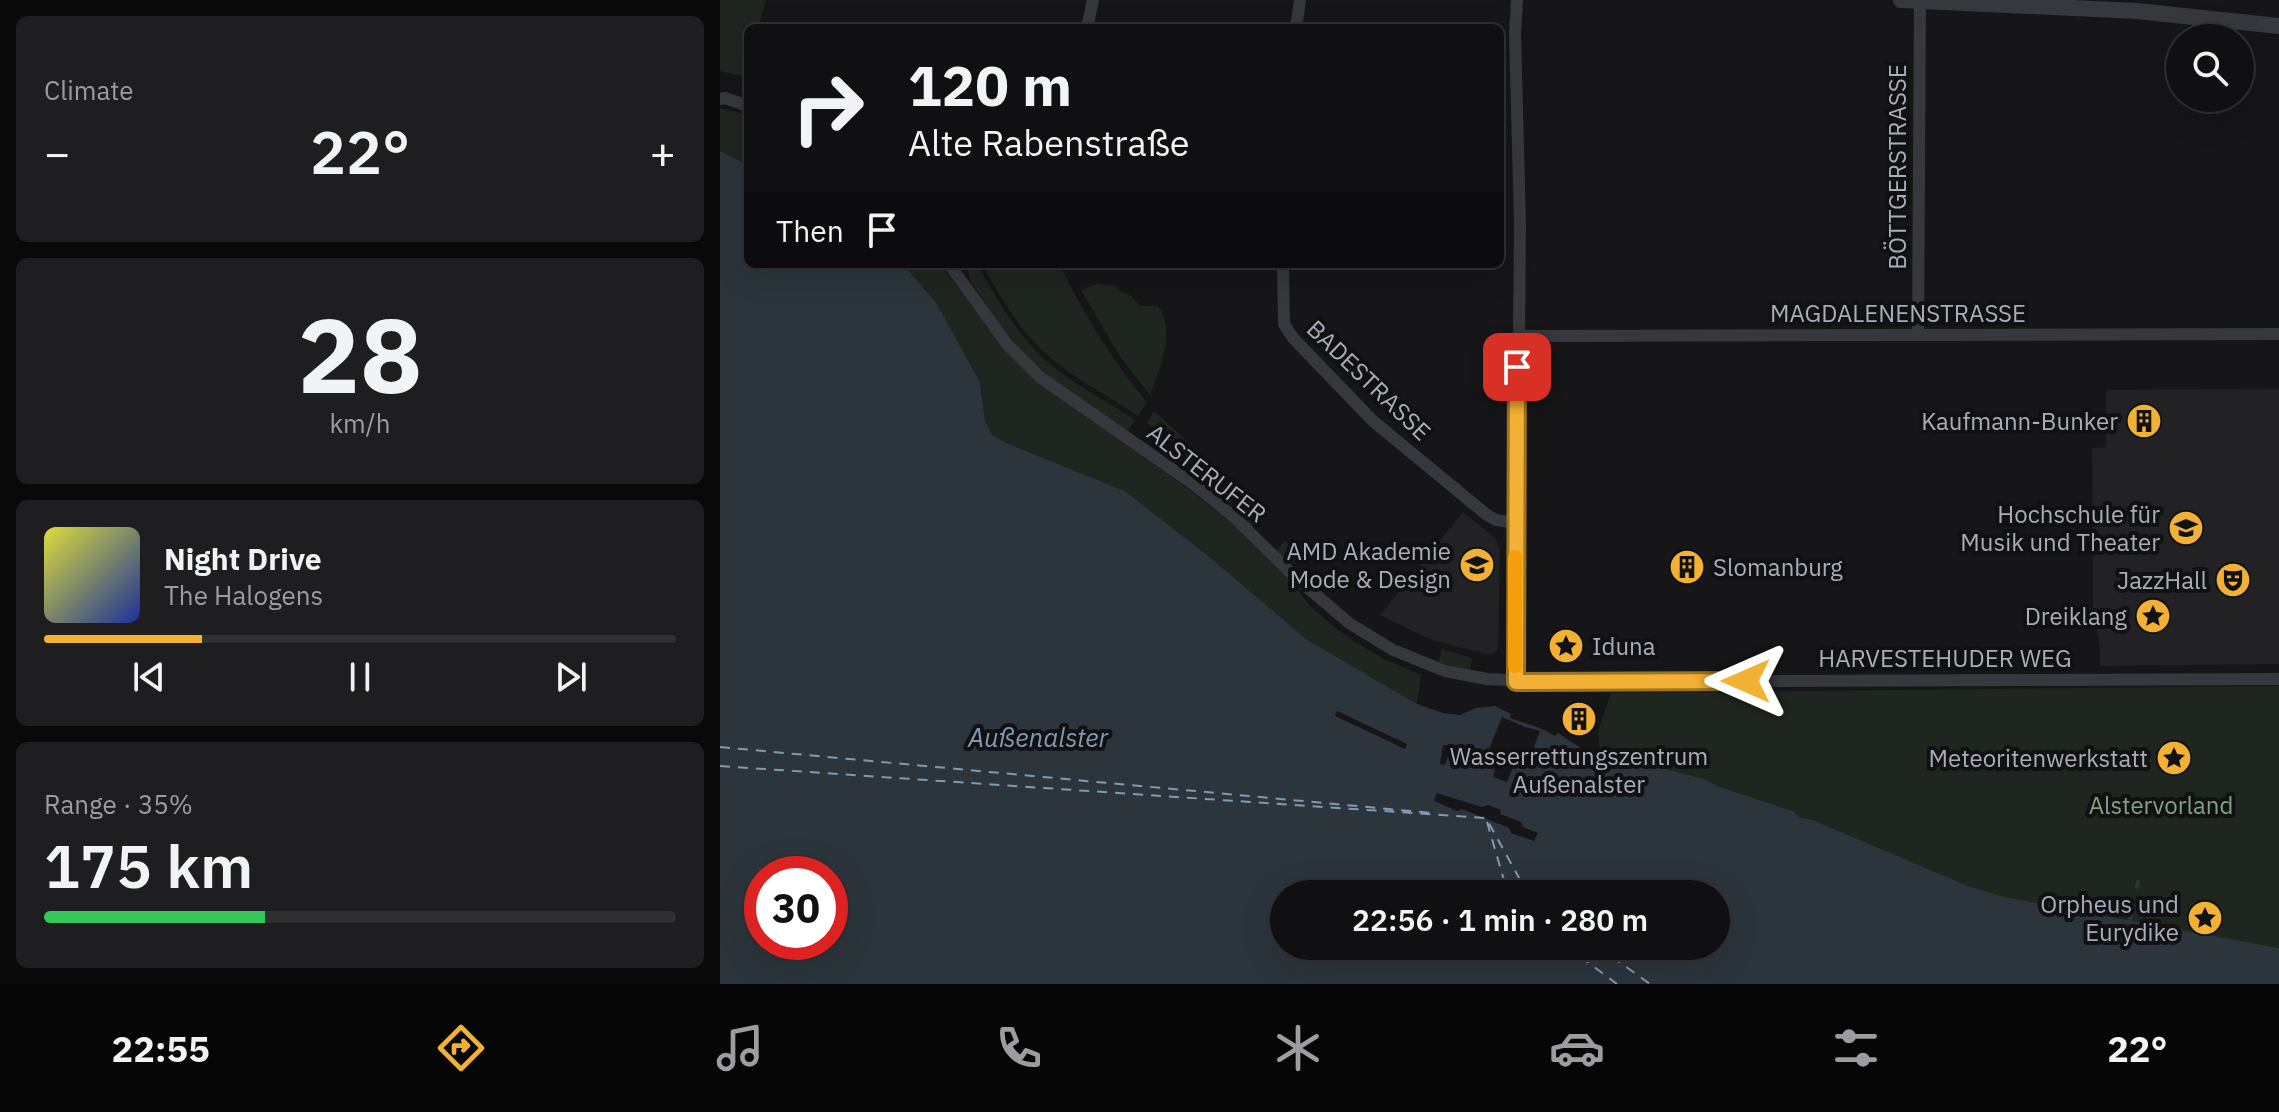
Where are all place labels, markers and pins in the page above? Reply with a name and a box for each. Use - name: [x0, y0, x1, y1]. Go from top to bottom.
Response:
- pin: [1483, 333, 1551, 401]
- building icon: Kaufmann-Bunker: [2125, 402, 2163, 440]
- place label: Kaufmann-Bunker: [1921, 405, 2118, 437]
- place label: Hochschule für Musik und Theater: [1960, 498, 2160, 558]
- school or university icon: Hochschule für Musik und Theater: [2167, 509, 2205, 547]
- place label: AMD Akademie Mode & Design: [1286, 535, 1451, 595]
- school or university icon: AMD Akademie Mode & Design: [1458, 546, 1496, 584]
- building icon: Slomanburg: [1668, 548, 1706, 586]
- place label: Slomanburg: [1713, 551, 1843, 583]
- theatre icon: JazzHall: [2214, 561, 2252, 599]
- place label: JazzHall: [2117, 564, 2207, 596]
- place icon: Dreiklang: [2134, 597, 2172, 635]
- place label: Dreiklang: [2025, 600, 2127, 632]
- place icon: Iduna: [1547, 627, 1585, 665]
- place label: Iduna: [1592, 630, 1656, 662]
- building icon: Wasserrettungszentrum Außenalster: [1560, 700, 1598, 738]
- place icon: Meteoritenwerkstatt: [2155, 739, 2193, 777]
- place label: Wasserrettungszentrum Außenalster: [1450, 740, 1708, 800]
- place label: Meteoritenwerkstatt: [1928, 742, 2148, 774]
- place label: Orpheus und Eurydike: [2040, 888, 2179, 948]
- place icon: Orpheus und Eurydike: [2186, 899, 2224, 937]

